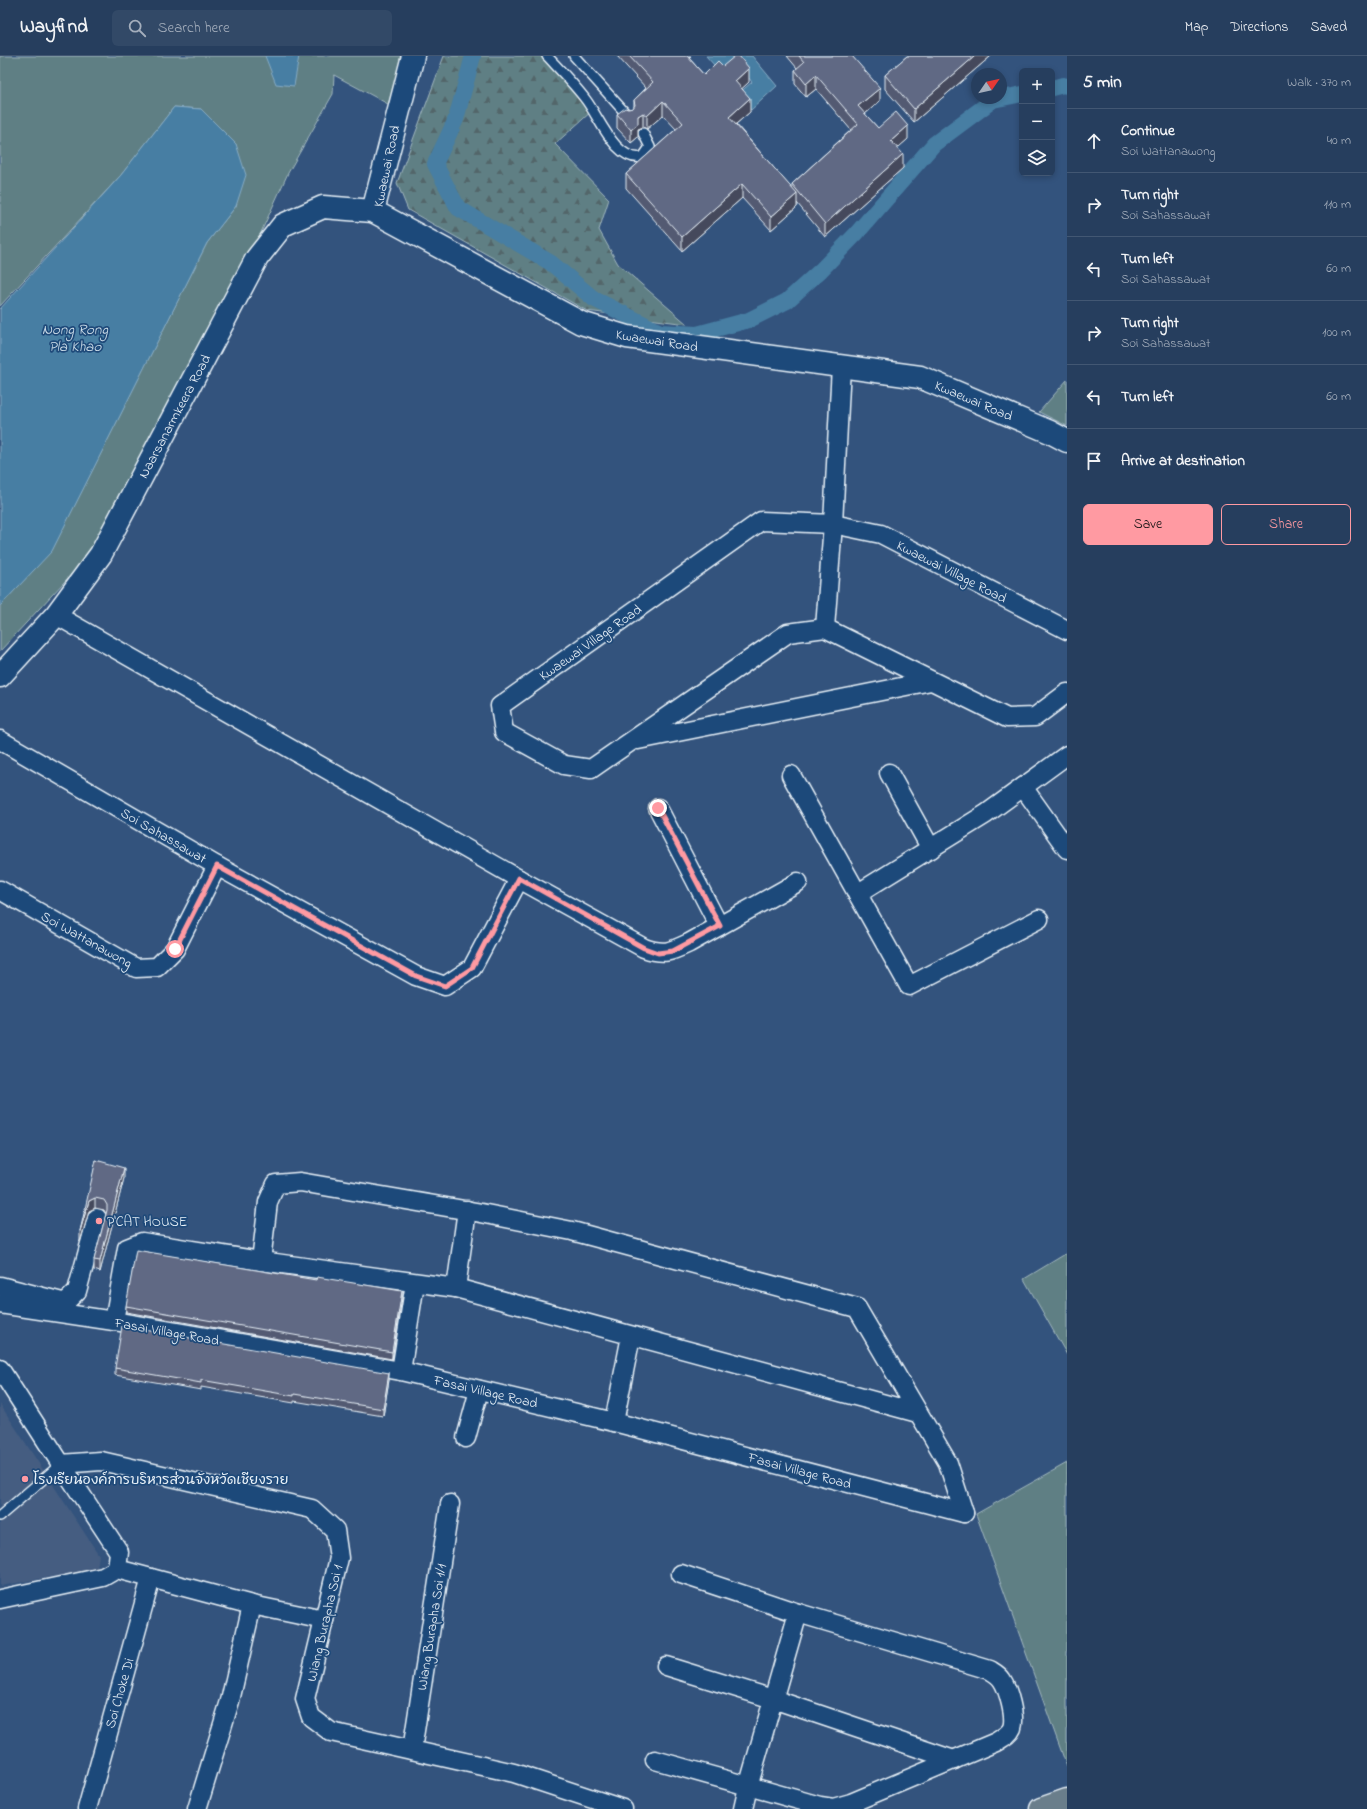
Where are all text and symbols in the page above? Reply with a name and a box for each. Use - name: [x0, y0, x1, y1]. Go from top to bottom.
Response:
- search box: [112, 10, 392, 46]
- text: Wayfind: [20, 14, 88, 41]
- icon: search: [126, 17, 148, 39]
- text: Search here: [158, 17, 230, 39]
- text: Map: [1185, 17, 1208, 38]
- text: Directions: [1230, 17, 1288, 38]
- text: Saved: [1310, 17, 1347, 38]
- north arrow: [971, 68, 1007, 104]
- map controls: [1019, 68, 1055, 176]
- button: +: [1019, 68, 1055, 104]
- text: 5 min: [1083, 70, 1122, 95]
- text: Walk · 370 m: [1287, 73, 1351, 92]
- button: −: [1019, 104, 1055, 140]
- text: Continue: [1121, 120, 1175, 142]
- street label: Kwaewai Road: [369, 123, 406, 209]
- icon: ahead: [1083, 130, 1105, 152]
- text: 40 m: [1327, 131, 1351, 150]
- button: layers: [1019, 140, 1055, 176]
- text: Soi Wattanawong: [1121, 142, 1215, 161]
- text: Turn right: [1121, 184, 1179, 206]
- icon: right: [1083, 194, 1105, 216]
- text: 110 m: [1324, 195, 1351, 214]
- text: Soi Sahassawat: [1121, 206, 1210, 225]
- text: Turn left: [1121, 248, 1174, 270]
- icon: left: [1083, 258, 1105, 280]
- text: 60 m: [1326, 259, 1351, 278]
- text: Soi Sahassawat: [1121, 270, 1210, 289]
- text: Turn right: [1121, 312, 1179, 334]
- water label: Nong Rong Pla Khao: [42, 319, 108, 358]
- icon: right: [1083, 322, 1105, 344]
- text: 100 m: [1322, 323, 1351, 342]
- street label: Kwaewai Road: [614, 325, 700, 358]
- text: Soi Sahassawat: [1121, 334, 1210, 353]
- street label: Naarsanarmkeera Road: [134, 351, 217, 482]
- street label: Kwaewai Road: [931, 375, 1016, 427]
- icon: left: [1083, 386, 1105, 408]
- text: Turn left: [1121, 386, 1174, 408]
- text: 60 m: [1326, 387, 1351, 406]
- icon: arrive: [1083, 450, 1105, 472]
- text: Arrive at destination: [1121, 450, 1245, 472]
- button: Save: [1083, 504, 1213, 545]
- button: Share: [1221, 504, 1351, 545]
- street label: Kwaewai Village Road: [892, 535, 1010, 610]
- street label: Kwaewai Village Road: [535, 600, 647, 687]
- route end: [649, 799, 667, 817]
- street label: Soi Sahassawat: [116, 803, 210, 870]
- street label: Soi Wattanawong: [36, 906, 136, 975]
- route start: [166, 940, 184, 958]
- place label: P'CAT HOUSE: [107, 1212, 187, 1233]
- marker: P'CAT HOUSE: [94, 1216, 104, 1226]
- street label: Fasai Village Road: [112, 1313, 221, 1353]
- street label: Fasai Village Road: [430, 1370, 540, 1416]
- street label: Fasai Village Road: [745, 1447, 854, 1496]
- place label: โรงเรียนองค์การบริหารส่วนจังหวัดเชียงราย: [33, 1470, 289, 1491]
- marker: โรงเรียนองค์การบริหารส่วนจังหวัดเชียงราย: [20, 1474, 30, 1484]
- street label: Wiang Burapha Soi 1: [302, 1562, 350, 1684]
- street label: Wiang Burapha Soi 1/1: [412, 1562, 454, 1692]
- street label: Soi Choke Di: [100, 1656, 140, 1731]

